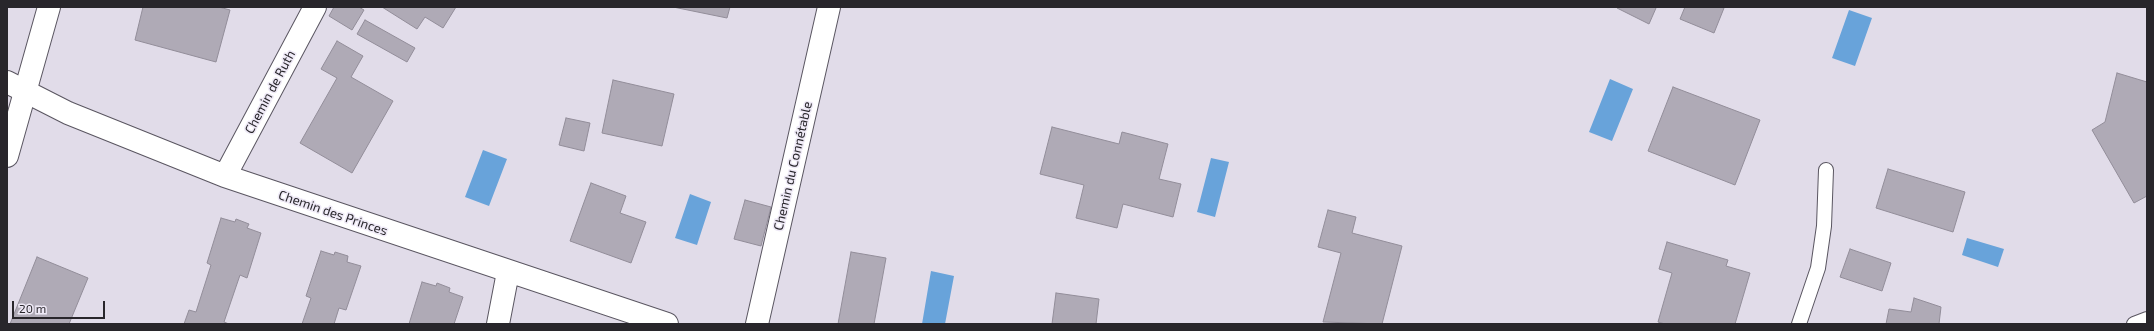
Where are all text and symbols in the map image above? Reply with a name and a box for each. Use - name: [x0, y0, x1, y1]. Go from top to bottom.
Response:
- street label: Chemin de Ruth: [241, 48, 299, 136]
- street label: Chemin du Connétable: [771, 100, 815, 232]
- street label: Chemin des Princes: [276, 187, 390, 239]
- scale bar: [14, 293, 107, 319]
- text: 20 m: [19, 301, 46, 315]

